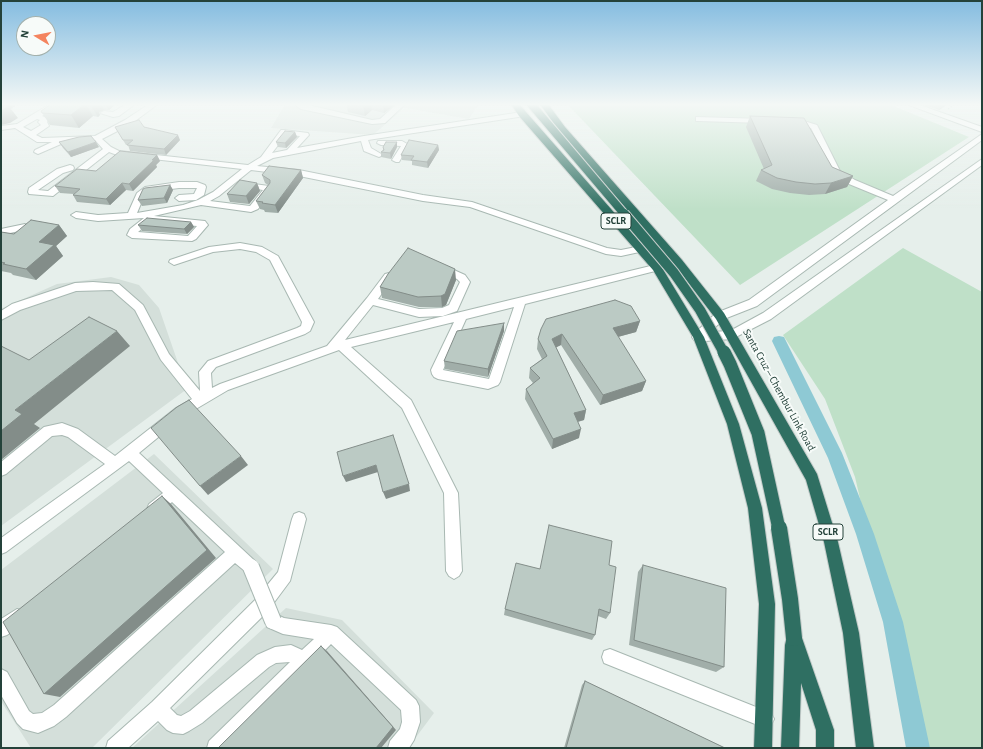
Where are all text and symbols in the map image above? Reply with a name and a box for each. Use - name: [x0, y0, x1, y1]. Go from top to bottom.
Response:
- north arrow: [16, 16, 56, 56]
- text: N: [19, 29, 31, 39]
- road number: SCLR: [601, 213, 631, 229]
- street label: Santa Cruz – Chembur Link Road: [740, 327, 818, 453]
- road number: SCLR: [813, 524, 843, 540]

